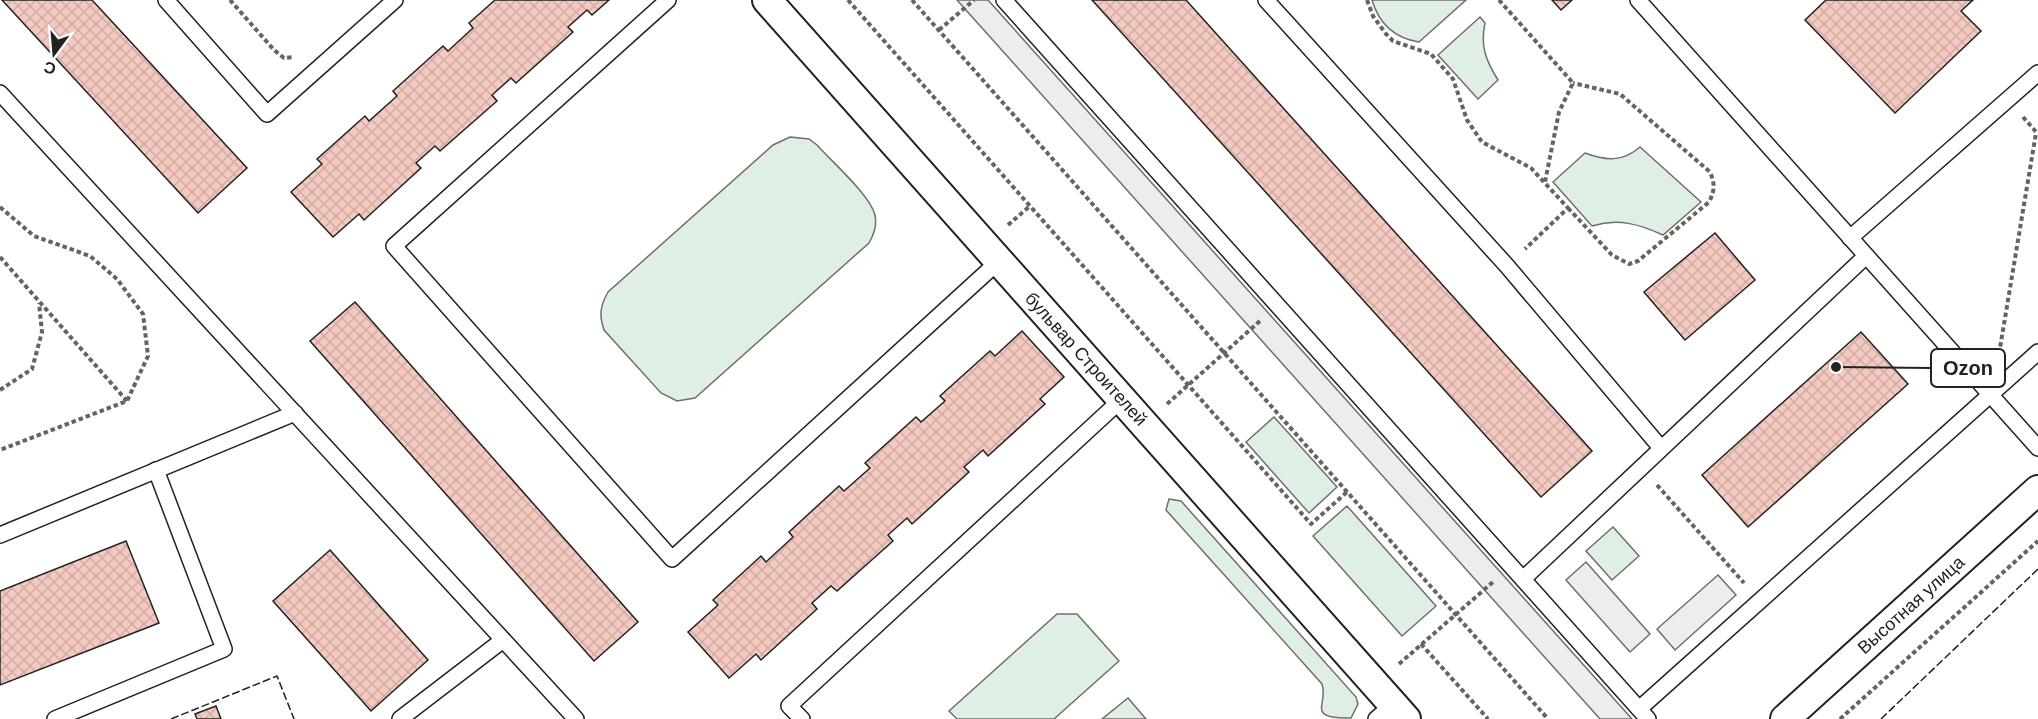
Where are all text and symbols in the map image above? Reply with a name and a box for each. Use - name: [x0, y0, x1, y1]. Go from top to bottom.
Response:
- north arrow: [24, 24, 84, 84]
- text: С: [42, 58, 58, 78]
- street label: бульвар Строителей: [1021, 288, 1151, 430]
- callout: Ozon: [1931, 349, 2005, 387]
- text: Ozon: [1943, 357, 1993, 379]
- street label: Высотная улица: [1854, 551, 1969, 658]

